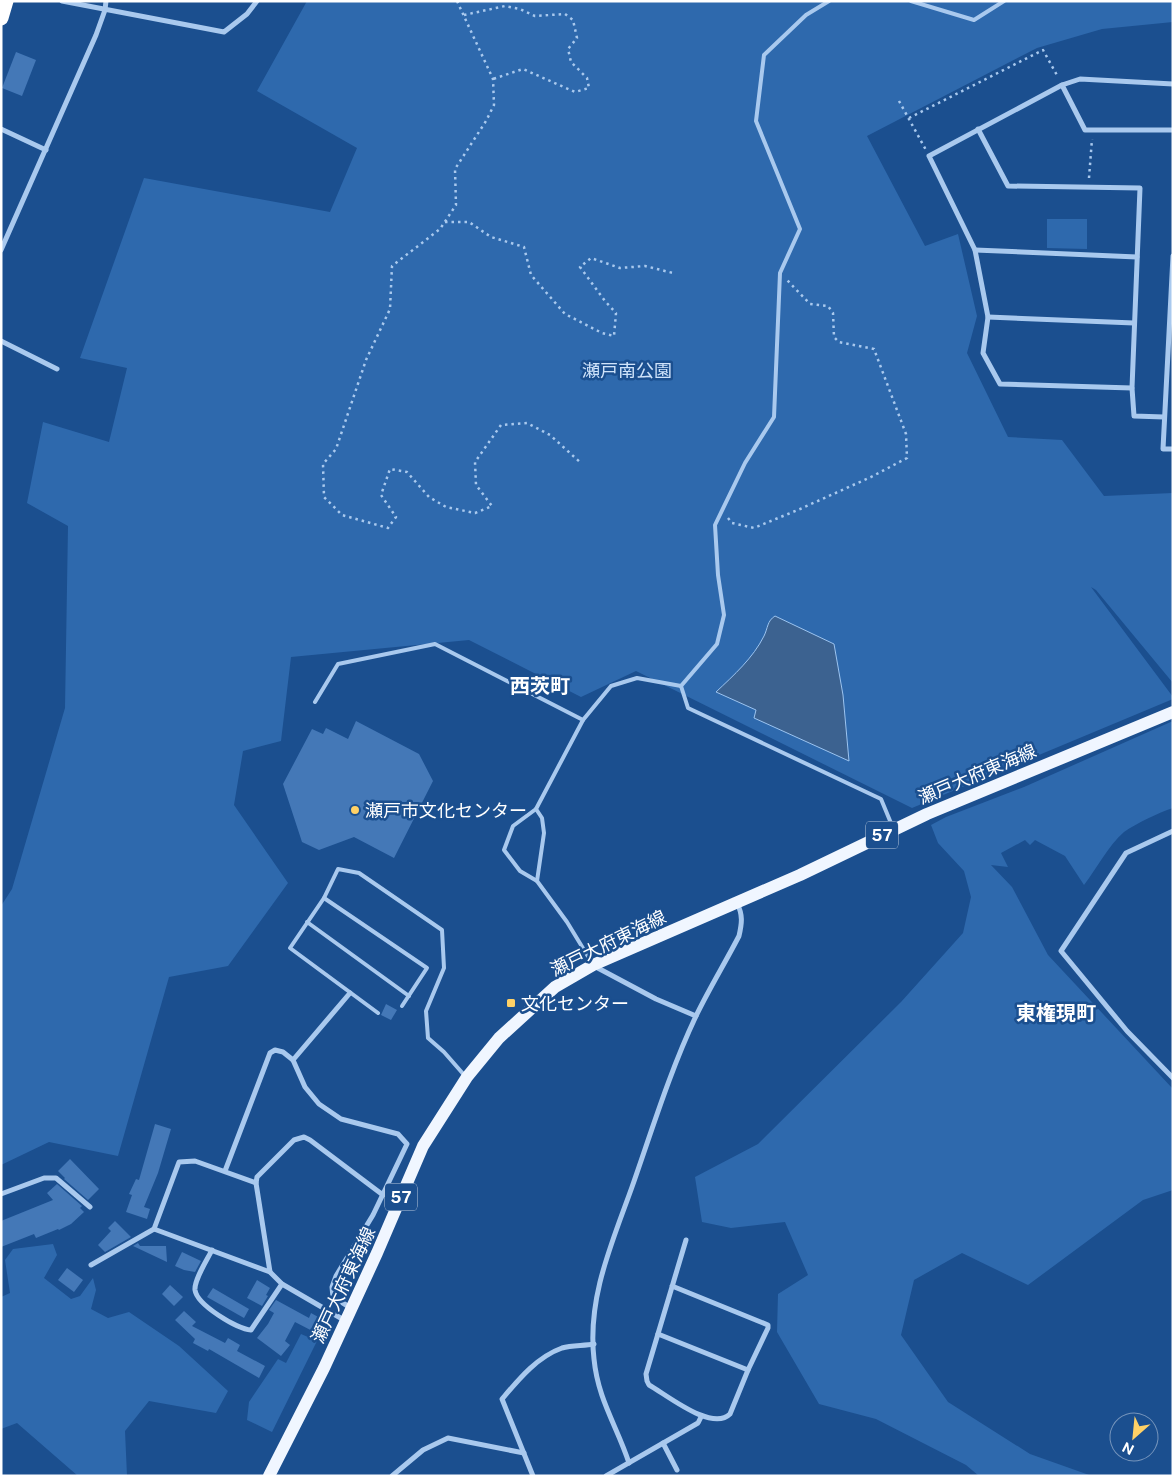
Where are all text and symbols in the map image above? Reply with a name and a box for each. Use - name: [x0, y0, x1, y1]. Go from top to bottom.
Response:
- park label: 瀬戸南公園: [582, 360, 672, 381]
- district label: 西茨町: [510, 674, 570, 698]
- street label: 瀬戸大府東海線: [915, 740, 1039, 808]
- place label: 瀬戸市文化センター: [365, 800, 527, 821]
- marker: 瀬戸市文化センター: [349, 804, 361, 816]
- road number: 57: [866, 822, 898, 848]
- street label: 瀬戸大府東海線: [547, 906, 669, 980]
- place label: 文化センター: [521, 993, 629, 1014]
- marker: 文化センター: [505, 997, 517, 1009]
- district label: 東権現町: [1016, 1001, 1096, 1025]
- road number: 57: [385, 1184, 417, 1210]
- street label: 瀬戸大府東海線: [307, 1223, 379, 1347]
- north arrow: [1109, 1412, 1159, 1462]
- text: N: [1120, 1439, 1137, 1458]

